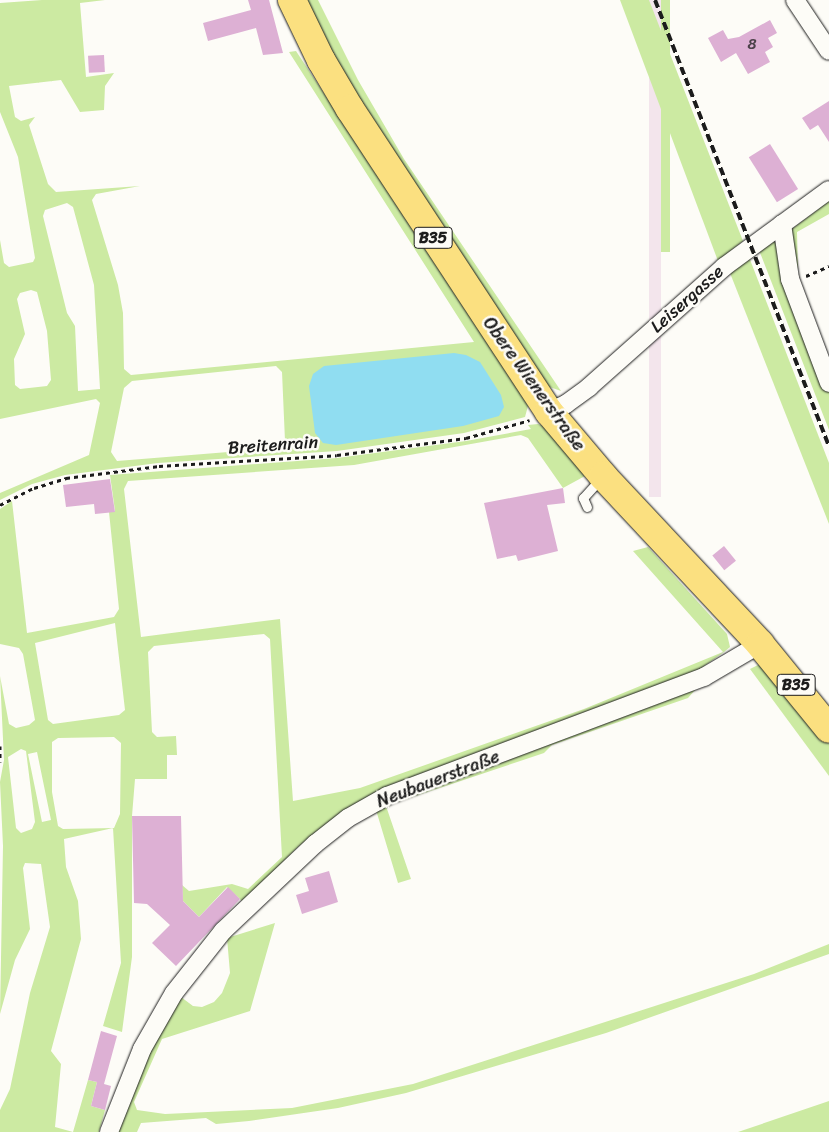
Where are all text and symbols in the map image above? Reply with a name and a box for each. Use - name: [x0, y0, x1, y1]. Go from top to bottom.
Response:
- house number: 8: [747, 36, 757, 54]
- road number: B35: [413, 224, 453, 252]
- street label: Leisergasse: [646, 261, 728, 337]
- street label: Obere Wienerstraße: [478, 313, 590, 455]
- street label: Breitenrain: [227, 431, 319, 459]
- road number: B35: [776, 672, 816, 698]
- street label: Neubauerstraße: [373, 746, 503, 812]

